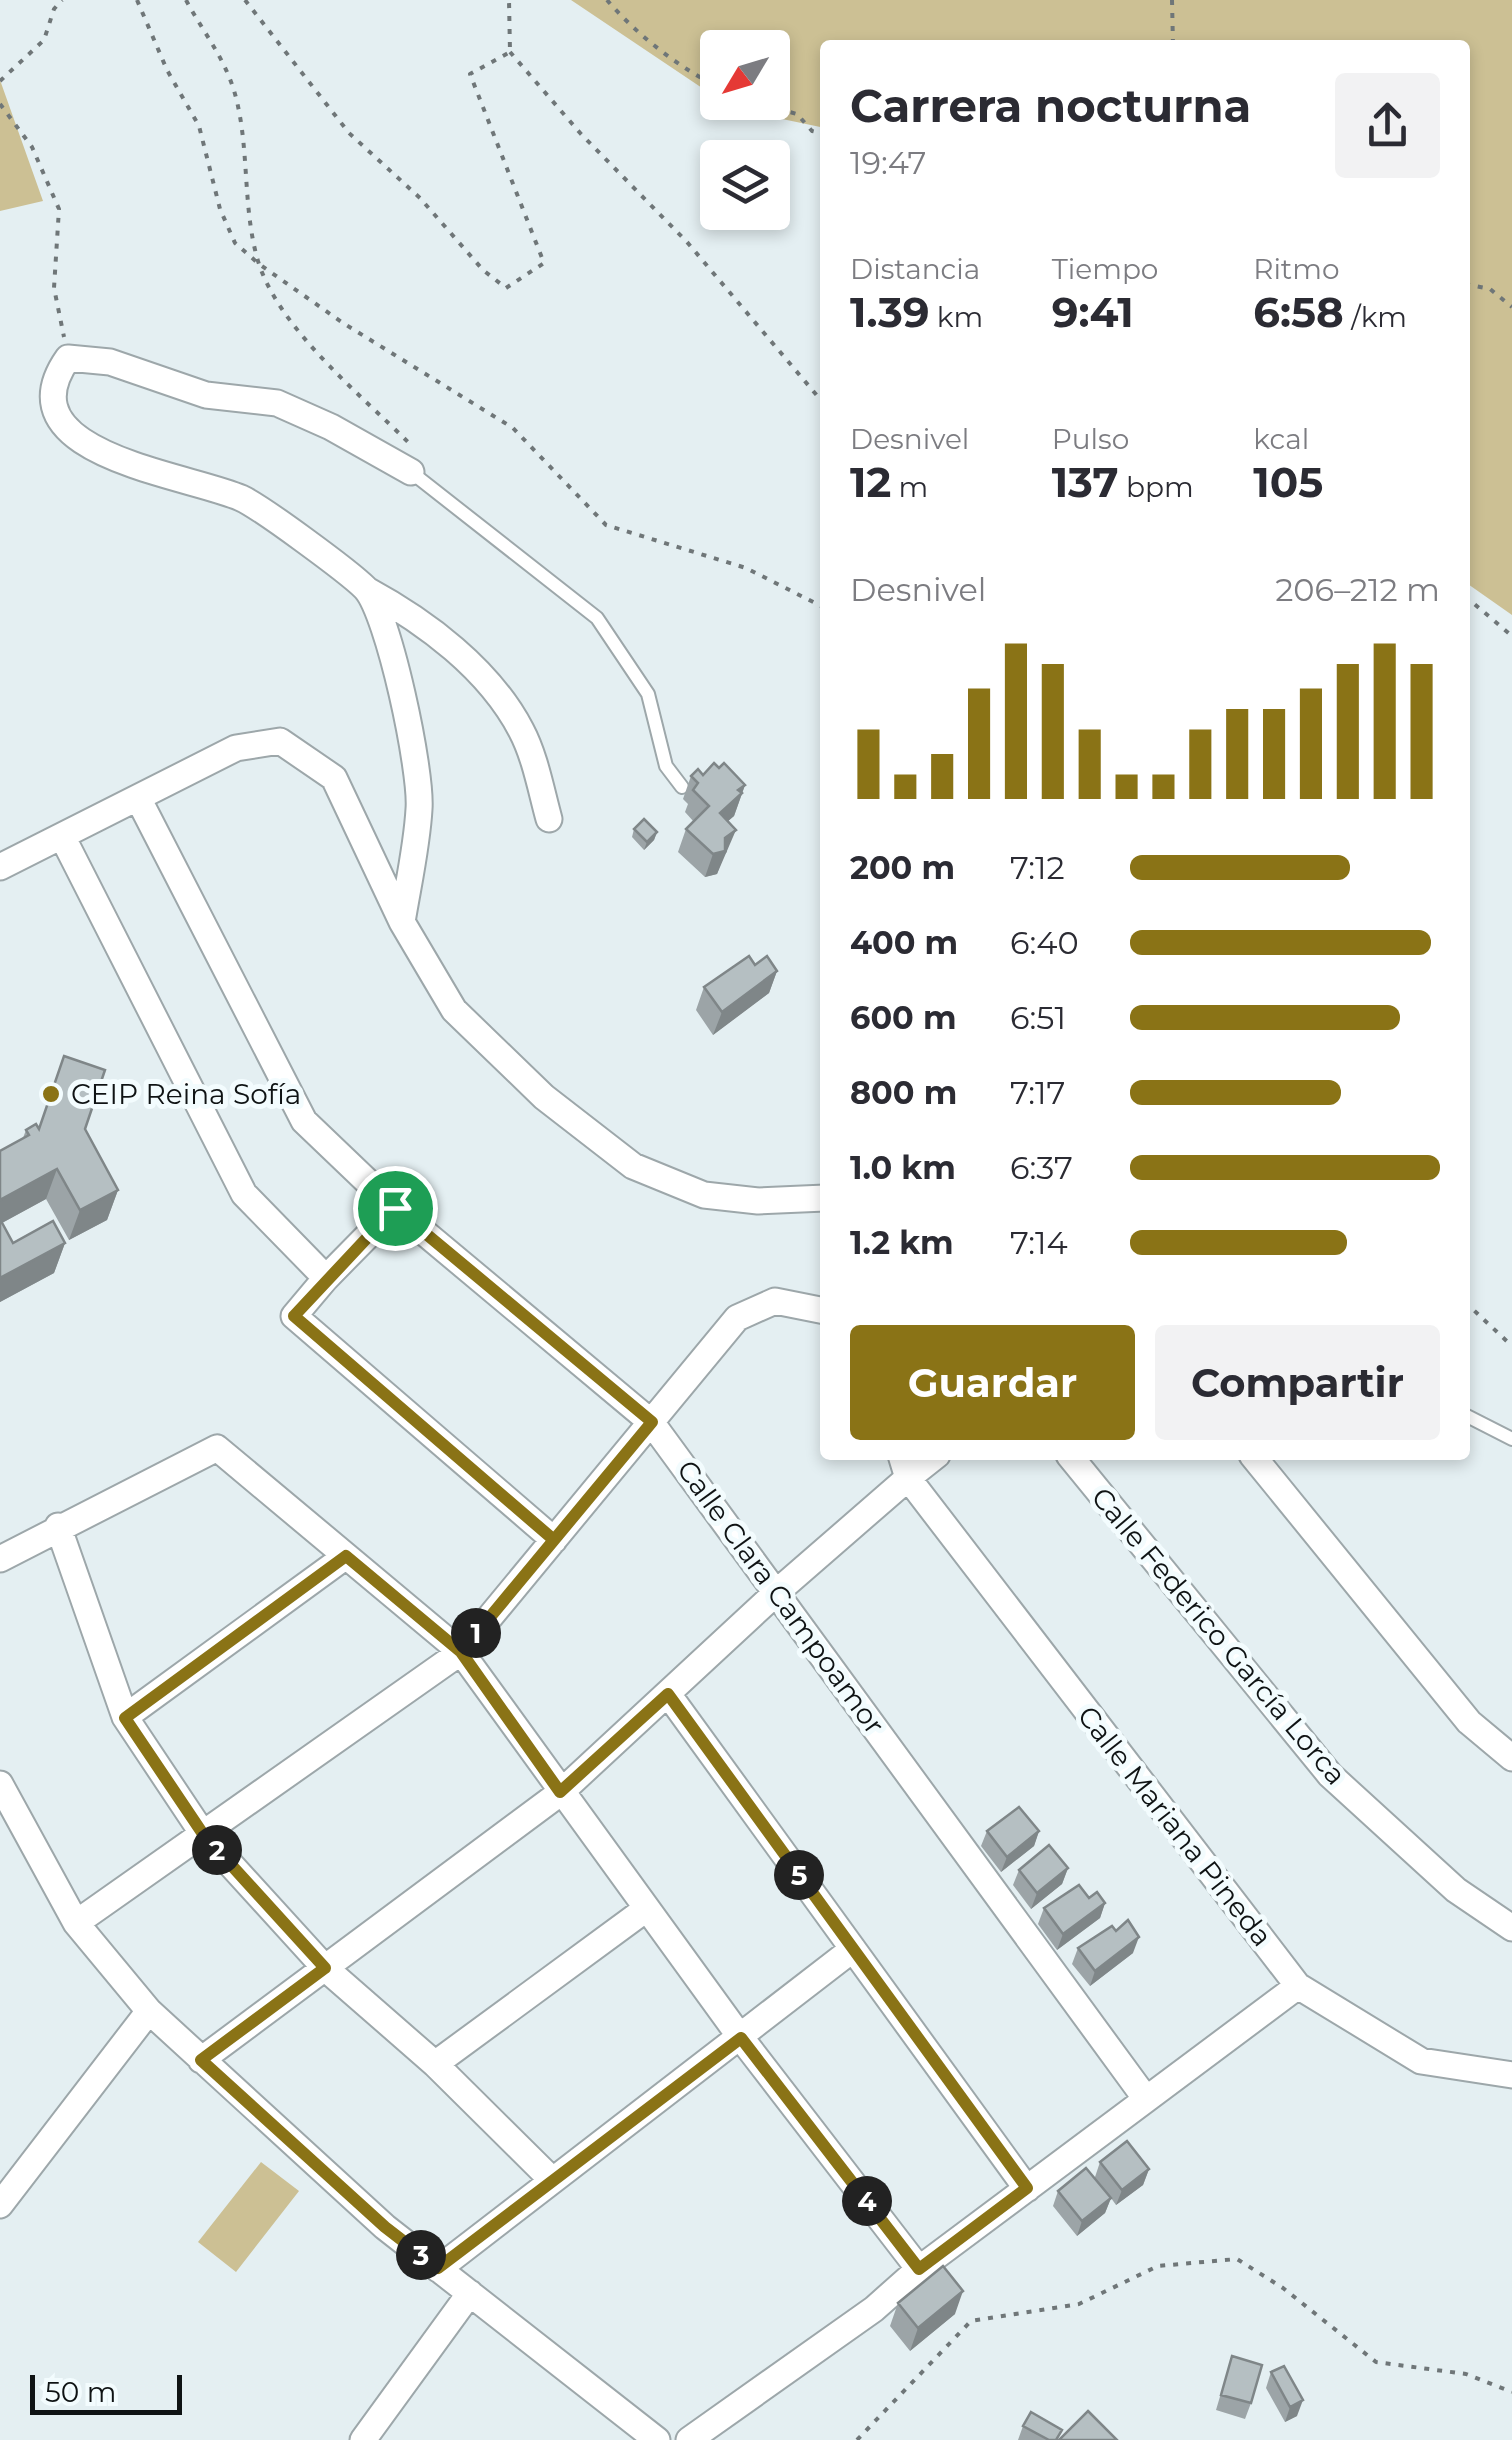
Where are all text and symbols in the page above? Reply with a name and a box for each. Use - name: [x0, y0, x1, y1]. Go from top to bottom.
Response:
- north arrow: [700, 30, 790, 120]
- map controls: [700, 30, 790, 230]
- button: share: [1335, 73, 1440, 178]
- text: Carrera nocturna: [850, 78, 1251, 133]
- button: layers: [700, 140, 790, 230]
- text: 19:47: [850, 143, 926, 182]
- text: Distancia: [850, 252, 980, 286]
- text: Tiempo: [1052, 252, 1158, 286]
- text: Ritmo: [1253, 252, 1340, 286]
- text: 1.39: [850, 286, 930, 338]
- text: 9:41: [1052, 286, 1134, 338]
- text: 6:58: [1253, 286, 1344, 338]
- text: km: [930, 300, 983, 334]
- text: /km: [1344, 300, 1407, 334]
- text: Desnivel: [850, 422, 969, 456]
- text: Pulso: [1052, 422, 1129, 456]
- text: kcal: [1253, 422, 1309, 456]
- text: 12: [850, 456, 891, 508]
- text: 137: [1052, 456, 1119, 508]
- text: 105: [1253, 456, 1323, 508]
- text: m: [891, 470, 928, 504]
- text: bpm: [1119, 470, 1194, 504]
- text: Desnivel: [850, 570, 986, 609]
- text: 206–212 m: [1275, 570, 1440, 609]
- text: 200 m: [850, 848, 955, 887]
- text: 7:12: [1010, 848, 1065, 887]
- text: 400 m: [850, 923, 958, 962]
- text: 6:40: [1010, 923, 1079, 962]
- text: 600 m: [850, 998, 956, 1037]
- text: 6:51: [1010, 998, 1066, 1037]
- text: 800 m: [850, 1073, 957, 1112]
- text: 7:17: [1010, 1073, 1065, 1112]
- place label: CEIP Reina Sofía: [71, 1077, 301, 1111]
- marker: CEIP Reina Sofía: [40, 1083, 62, 1105]
- text: 1.0 km: [850, 1148, 956, 1187]
- text: 6:37: [1010, 1148, 1073, 1187]
- pin: [353, 1166, 438, 1251]
- icon: arrive: [368, 1181, 423, 1236]
- text: 1.2 km: [850, 1223, 954, 1262]
- text: 7:14: [1010, 1223, 1068, 1262]
- button: Guardar: [850, 1325, 1135, 1440]
- button: Compartir: [1155, 1325, 1440, 1440]
- street label: Calle Clara Campoamor: [670, 1453, 892, 1741]
- street label: Calle Federico García Lorca: [1085, 1481, 1353, 1791]
- pin: 1: [451, 1608, 501, 1658]
- text: 1: [471, 1616, 481, 1650]
- street label: Calle Mariana Pineda: [1071, 1699, 1279, 1953]
- pin: 2: [192, 1825, 242, 1875]
- text: 2: [209, 1833, 225, 1867]
- pin: 5: [774, 1850, 824, 1900]
- text: 5: [791, 1858, 807, 1892]
- pin: 4: [842, 2176, 892, 2226]
- text: 4: [857, 2184, 877, 2218]
- pin: 3: [396, 2230, 446, 2280]
- text: 3: [413, 2238, 429, 2272]
- scale bar: [30, 2370, 182, 2414]
- text: 50 m: [45, 2375, 116, 2409]

